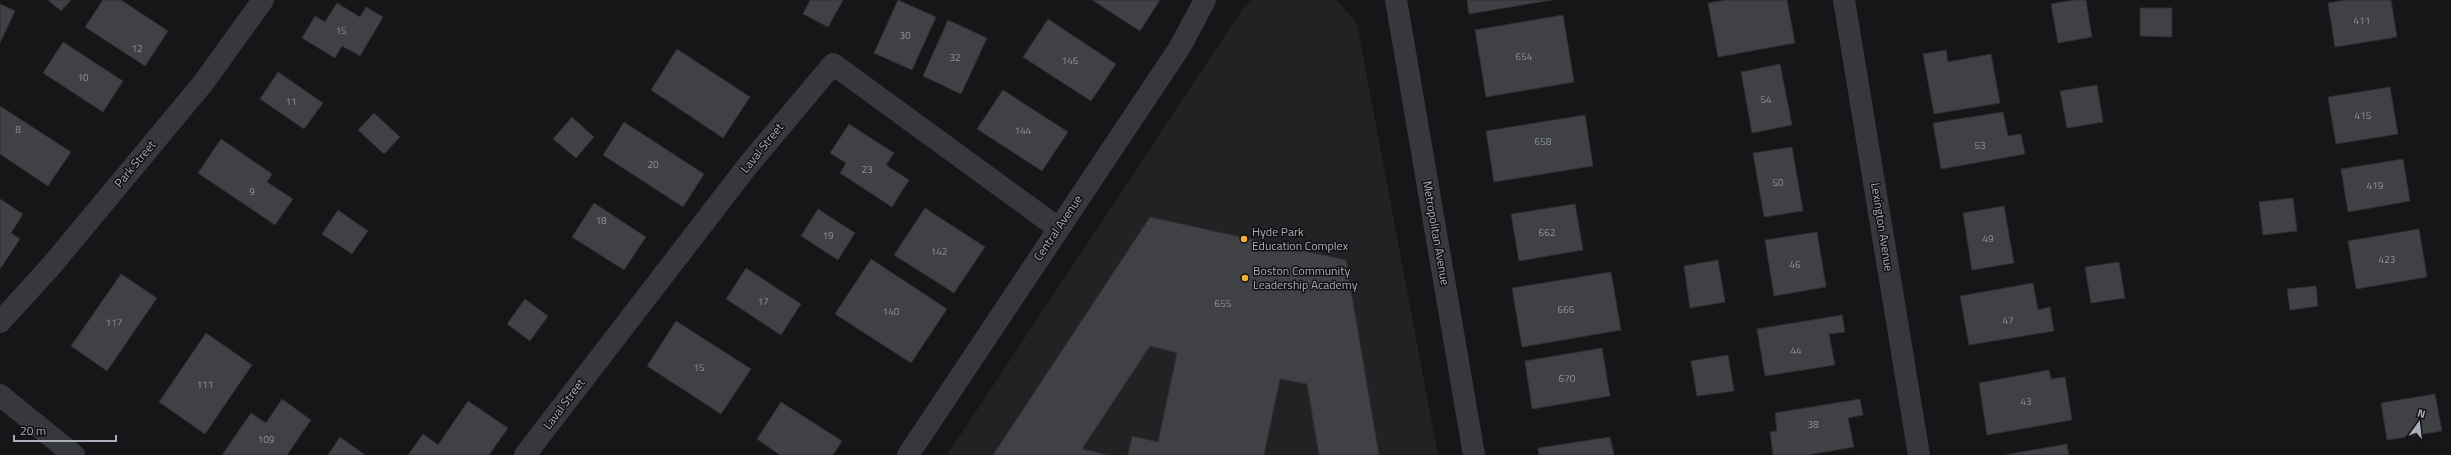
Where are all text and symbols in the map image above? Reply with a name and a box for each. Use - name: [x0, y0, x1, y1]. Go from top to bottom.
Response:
- house number: 411: [2354, 13, 2370, 28]
- house number: 15: [335, 23, 347, 38]
- house number: 30: [899, 28, 911, 43]
- house number: 12: [131, 41, 143, 56]
- house number: 654: [1516, 49, 1533, 64]
- house number: 32: [949, 50, 961, 65]
- house number: 146: [1062, 53, 1079, 68]
- house number: 10: [77, 70, 89, 85]
- house number: 54: [1760, 92, 1772, 107]
- house number: 11: [285, 94, 297, 109]
- house number: 415: [2355, 108, 2372, 123]
- street label: Laval Street: [735, 118, 788, 177]
- house number: 8: [15, 122, 21, 137]
- house number: 144: [1015, 123, 1032, 138]
- house number: 658: [1535, 134, 1552, 149]
- street label: Park Street: [109, 135, 161, 191]
- house number: 53: [1974, 138, 1986, 153]
- house number: 20: [647, 157, 659, 172]
- house number: 23: [861, 162, 873, 177]
- house number: 50: [1772, 175, 1784, 190]
- house number: 419: [2367, 178, 2384, 193]
- street label: Metropolitan Avenue: [1418, 179, 1455, 287]
- street label: Lexington Avenue: [1866, 181, 1899, 273]
- house number: 9: [249, 184, 255, 199]
- street label: Central Avenue: [1028, 191, 1087, 265]
- house number: 18: [595, 213, 607, 228]
- place label: Hyde Park Education Complex: [1252, 222, 1349, 255]
- house number: 662: [1539, 225, 1555, 240]
- house number: 19: [822, 228, 834, 243]
- house number: 49: [1982, 231, 1994, 246]
- marker: Hyde Park Education Complex: [1239, 234, 1249, 244]
- house number: 142: [931, 244, 947, 259]
- house number: 423: [2379, 252, 2395, 267]
- house number: 46: [1789, 257, 1801, 272]
- place label: Boston Community Leadership Academy: [1253, 261, 1358, 294]
- marker: Boston Community Leadership Academy: [1240, 273, 1250, 283]
- house number: 17: [757, 294, 769, 309]
- house number: 655: [1215, 296, 1232, 311]
- house number: 666: [1558, 302, 1575, 317]
- house number: 140: [883, 304, 900, 319]
- house number: 47: [2002, 313, 2014, 328]
- house number: 117: [106, 315, 122, 330]
- house number: 44: [1790, 343, 1802, 358]
- house number: 15: [693, 360, 705, 375]
- house number: 670: [1559, 371, 1576, 386]
- street label: Laval Street: [538, 374, 590, 433]
- house number: 111: [197, 377, 213, 392]
- house number: 43: [2020, 394, 2032, 409]
- north arrow: [2399, 403, 2439, 443]
- text: N: [2416, 405, 2427, 422]
- scale bar: [14, 417, 116, 443]
- house number: 38: [1807, 417, 1819, 432]
- text: 20 m: [20, 421, 46, 440]
- house number: 109: [258, 432, 275, 447]

